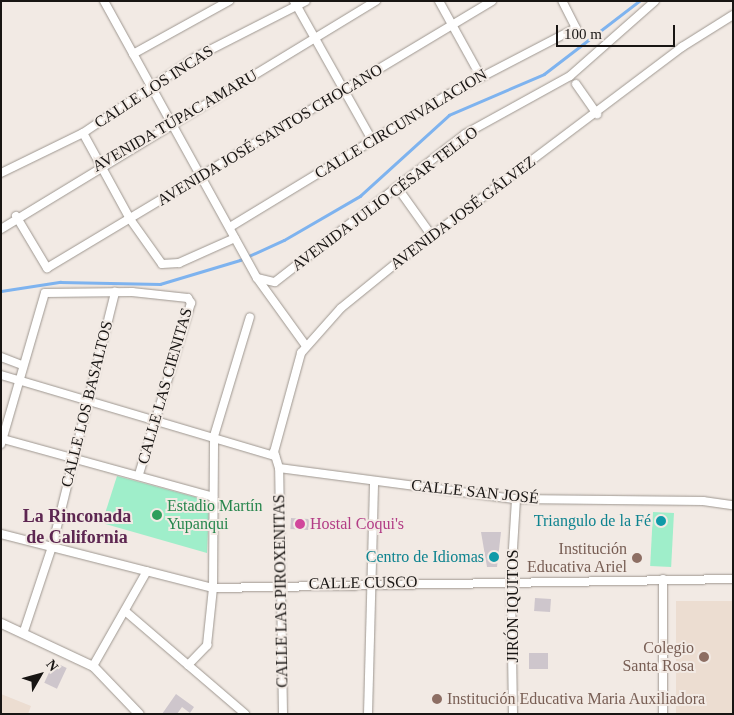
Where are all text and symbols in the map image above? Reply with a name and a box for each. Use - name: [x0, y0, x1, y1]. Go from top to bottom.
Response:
- scale bar: [559, 15, 678, 47]
- text: 100 m: [564, 26, 602, 42]
- street label: CALLE LOS INCAS: [91, 41, 217, 133]
- street label: AVENIDA JOSÉ SANTOS CHOCANO: [153, 60, 387, 210]
- street label: AVENIDA TÚPAC AMARU: [88, 65, 262, 177]
- street label: CALLE CIRCUNVALACION: [311, 65, 491, 183]
- street label: AVENIDA JULIO CÉSAR TELLO: [288, 122, 482, 276]
- street label: AVENIDA JOSÉ GÁLVEZ: [386, 152, 540, 274]
- street label: CALLE LAS CIENITAS: [134, 306, 196, 466]
- street label: CALLE LOS BASALTOS: [57, 319, 117, 489]
- street label: CALLE SAN JOSÉ: [410, 476, 540, 508]
- street label: CALLE LAS PIROXENITAS: [270, 494, 292, 688]
- place label: Estadio Martín Yupanqui: [167, 496, 263, 534]
- district label: La Rinconada de California: [23, 506, 131, 548]
- marker: Estadio Martín Yupanqui: [151, 509, 163, 521]
- place label: Triangulo de la Fé: [534, 511, 651, 531]
- place label: Hostal Coqui's: [310, 514, 404, 534]
- marker: Triangulo de la Fé: [655, 515, 667, 527]
- marker: Hostal Coqui's: [294, 518, 306, 530]
- place label: Institución Educativa Ariel: [526, 539, 627, 577]
- place label: Centro de Idiomas: [366, 547, 484, 567]
- street label: JIRÓN IQUITOS: [503, 549, 523, 663]
- marker: Centro de Idiomas: [488, 551, 500, 563]
- marker: Institución Educativa Ariel: [631, 552, 643, 564]
- street label: CALLE CUSCO: [308, 572, 418, 594]
- place label: Colegio Santa Rosa: [622, 638, 694, 676]
- north arrow: [15, 650, 65, 700]
- marker: Colegio Santa Rosa: [698, 651, 710, 663]
- text: N: [43, 657, 61, 674]
- place label: Institución Educativa Maria Auxiliadora: [447, 689, 706, 709]
- marker: Institución Educativa Maria Auxiliadora: [431, 693, 443, 705]

